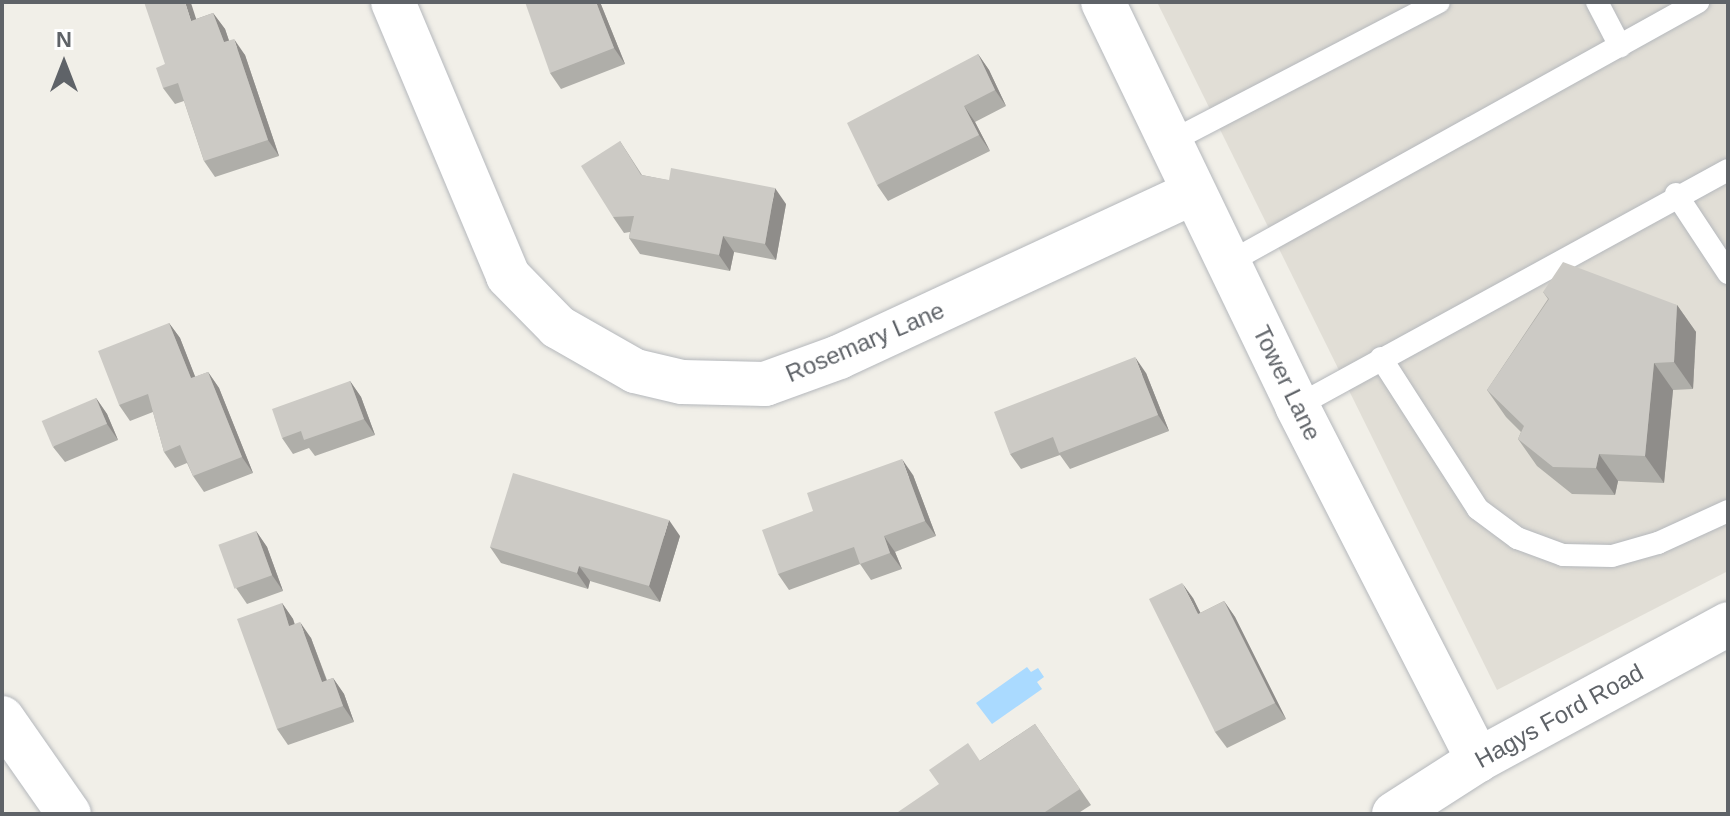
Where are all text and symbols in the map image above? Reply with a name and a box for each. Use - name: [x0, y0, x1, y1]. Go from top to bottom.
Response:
- north arrow: [24, 24, 104, 104]
- text: N: [56, 27, 72, 52]
- street label: Rosemary Lane: [781, 296, 949, 388]
- street label: Tower Lane: [1247, 321, 1327, 445]
- street label: Hagys Ford Road: [1470, 658, 1648, 774]

